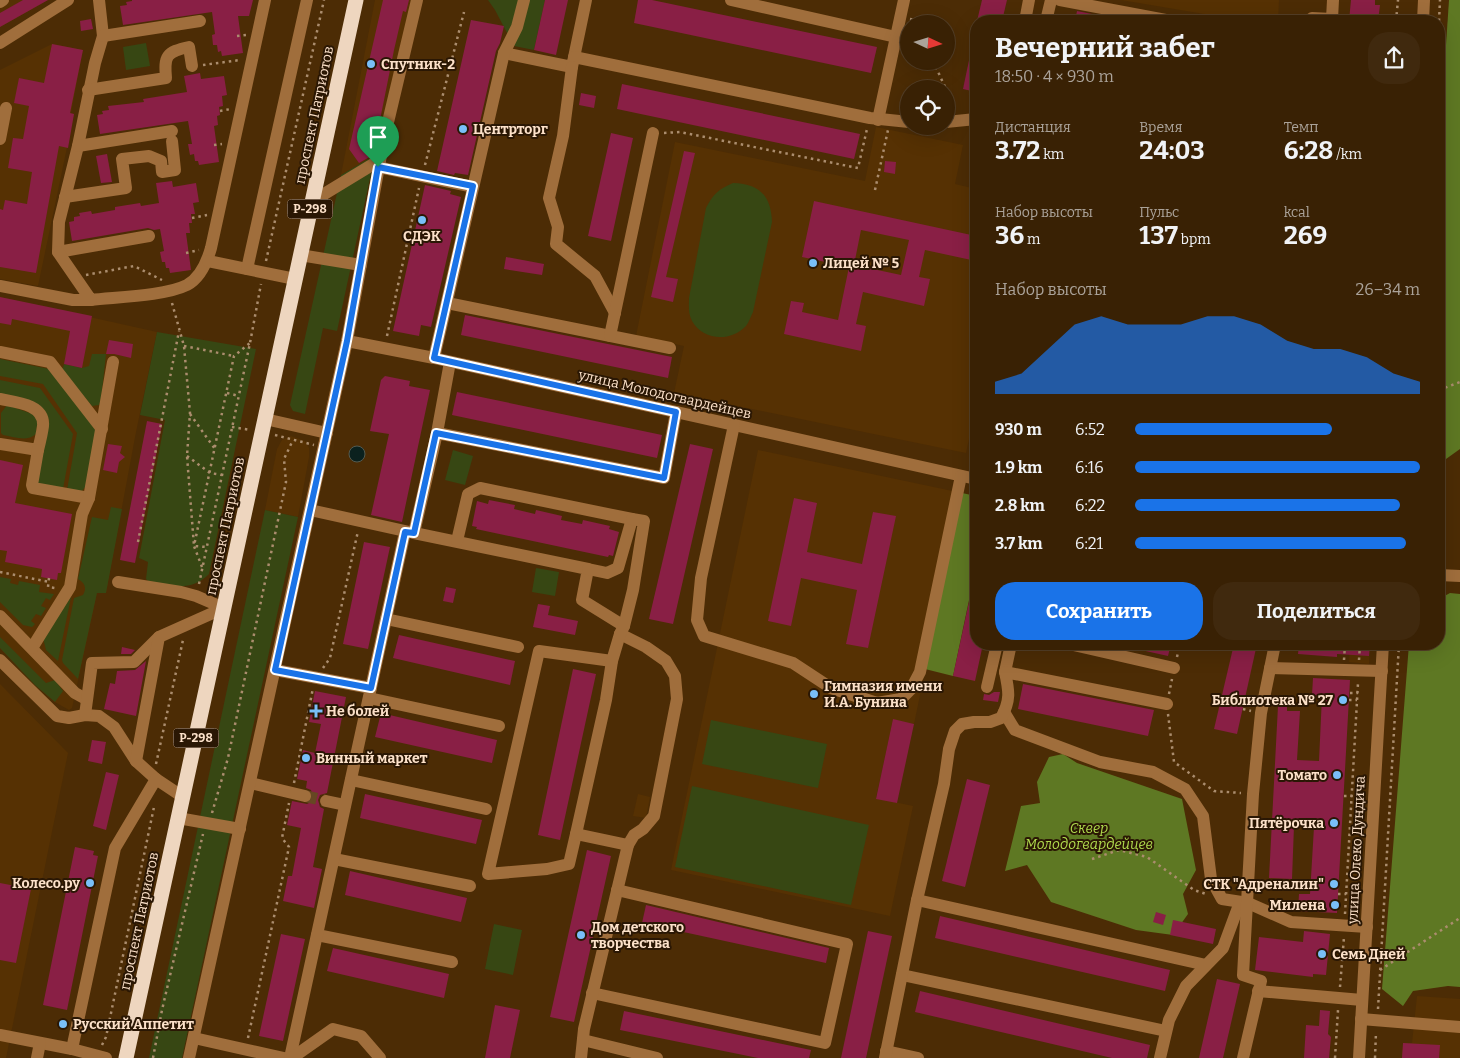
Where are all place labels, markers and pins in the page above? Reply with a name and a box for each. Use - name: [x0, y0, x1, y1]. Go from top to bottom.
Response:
- place label: Спутник-2: [381, 56, 455, 73]
- marker: Спутник-2: [365, 58, 377, 70]
- pin: [357, 116, 399, 167]
- place label: Центрторг: [473, 121, 548, 138]
- marker: Центрторг: [457, 123, 469, 135]
- marker: СДЭК: [416, 214, 428, 226]
- place label: СДЭК: [403, 228, 441, 245]
- place label: Лицей № 5: [823, 255, 900, 272]
- marker: Лицей № 5: [807, 257, 819, 269]
- place label: Гимназия имени И.А. Бунина: [824, 678, 943, 711]
- marker: Гимназия имени И.А. Бунина: [808, 688, 820, 700]
- place label: Библиотека № 27: [1212, 692, 1333, 709]
- marker: Библиотека № 27: [1337, 694, 1349, 706]
- place label: Не болей: [326, 703, 390, 720]
- marker: Не болей: [310, 705, 322, 717]
- place label: Винный маркет: [316, 750, 428, 767]
- marker: Винный маркет: [300, 752, 312, 764]
- place label: Томато: [1278, 767, 1327, 784]
- marker: Томато: [1331, 769, 1343, 781]
- place label: Пятёрочка: [1249, 815, 1324, 832]
- marker: Пятёрочка: [1328, 817, 1340, 829]
- place label: Колесо.ру: [12, 875, 80, 892]
- place label: СТК "Адреналин": [1203, 876, 1324, 893]
- marker: Колесо.ру: [84, 877, 96, 889]
- marker: СТК "Адреналин": [1328, 878, 1340, 890]
- place label: Милена: [1270, 897, 1325, 914]
- marker: Милена: [1329, 899, 1341, 911]
- place label: Дом детского творчества: [591, 919, 684, 952]
- marker: Дом детского творчества: [575, 929, 587, 941]
- place label: Семь Дней: [1332, 946, 1406, 963]
- marker: Семь Дней: [1316, 948, 1328, 960]
- place label: Русский Аппетит: [73, 1016, 194, 1033]
- marker: Русский Аппетит: [57, 1018, 69, 1030]

